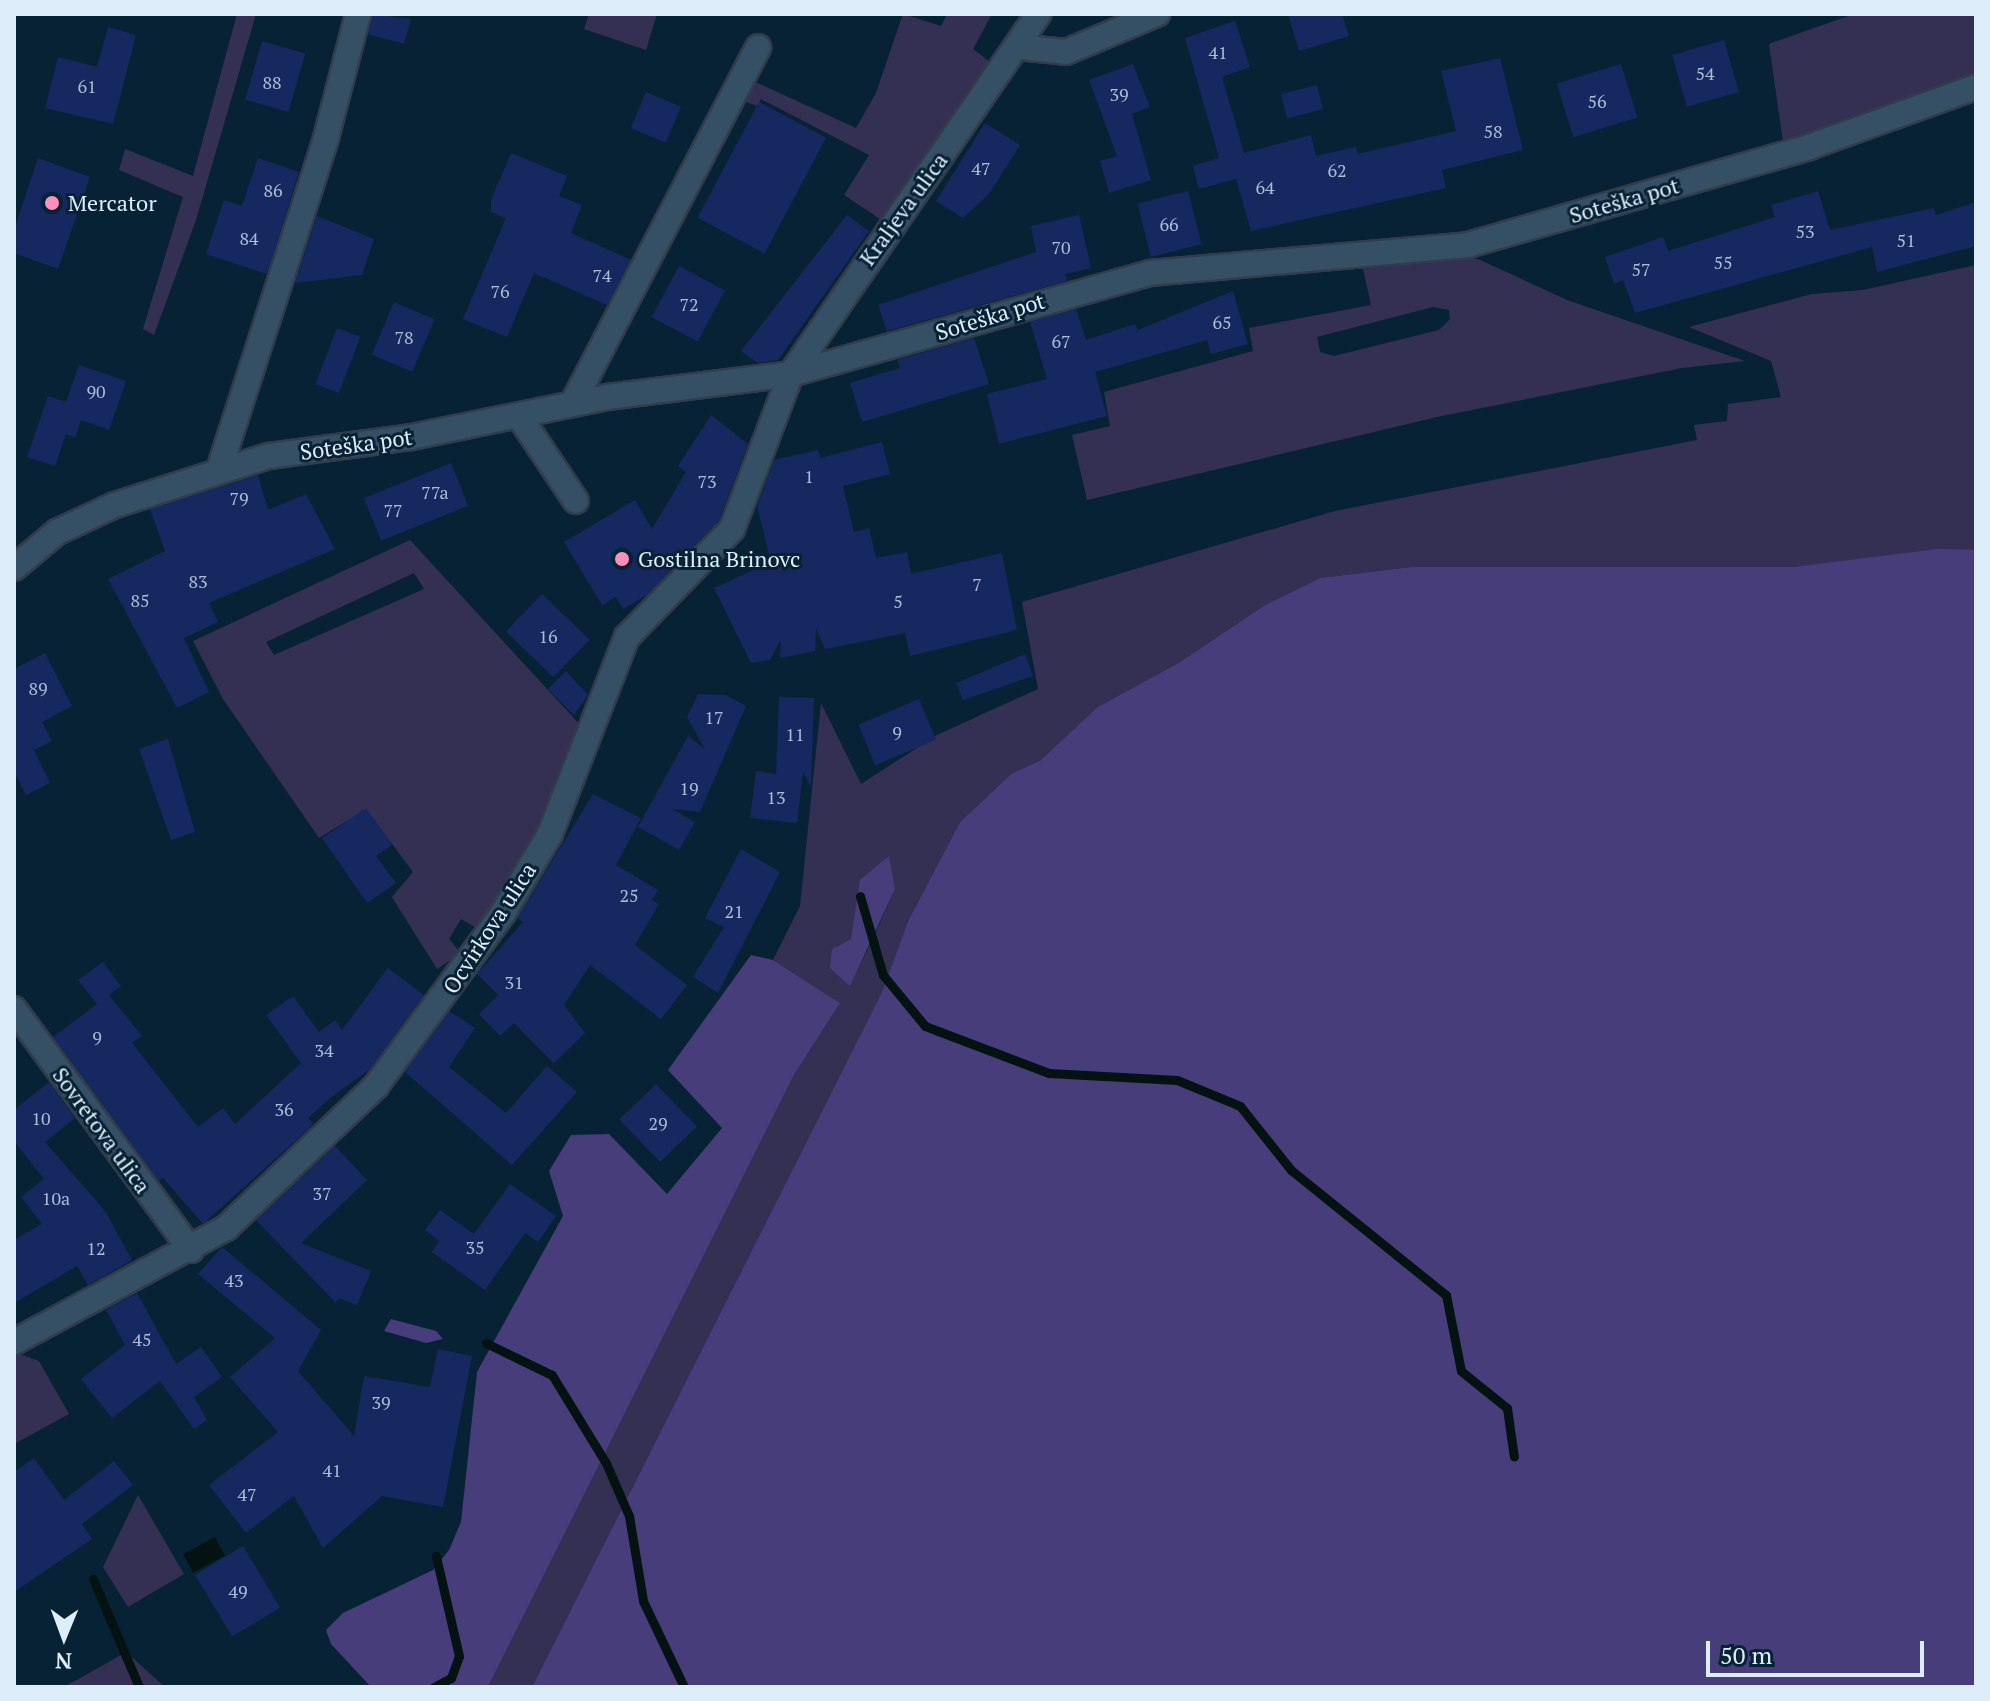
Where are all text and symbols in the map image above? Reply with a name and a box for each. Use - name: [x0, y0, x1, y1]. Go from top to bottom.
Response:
- house number: 41: [1208, 41, 1228, 63]
- house number: 54: [1695, 62, 1715, 84]
- house number: 88: [262, 71, 282, 93]
- house number: 61: [77, 75, 97, 97]
- house number: 39: [1109, 83, 1129, 105]
- house number: 56: [1587, 90, 1607, 112]
- house number: 58: [1483, 120, 1503, 142]
- street label: Kraljeva ulica: [853, 148, 953, 270]
- house number: 47: [971, 157, 991, 179]
- house number: 62: [1327, 159, 1347, 181]
- street label: Soteška pot: [1566, 172, 1682, 228]
- house number: 64: [1255, 176, 1275, 198]
- house number: 86: [263, 179, 283, 201]
- place label: Mercator: [68, 190, 157, 216]
- marker: Mercator: [43, 194, 61, 212]
- house number: 66: [1159, 213, 1179, 235]
- house number: 53: [1795, 220, 1815, 242]
- house number: 84: [239, 227, 259, 249]
- house number: 51: [1896, 229, 1916, 251]
- house number: 70: [1051, 236, 1071, 258]
- house number: 55: [1713, 251, 1733, 273]
- house number: 57: [1631, 258, 1651, 280]
- house number: 74: [592, 264, 612, 286]
- house number: 76: [490, 280, 510, 302]
- street label: Soteška pot: [932, 287, 1048, 345]
- house number: 72: [679, 293, 699, 315]
- house number: 65: [1212, 311, 1232, 333]
- house number: 78: [394, 326, 414, 348]
- house number: 67: [1051, 330, 1071, 352]
- house number: 90: [86, 380, 106, 402]
- street label: Soteška pot: [298, 423, 414, 465]
- house number: 1: [804, 465, 814, 487]
- house number: 73: [697, 470, 717, 492]
- house number: 77a: [421, 481, 449, 503]
- house number: 79: [229, 487, 249, 509]
- house number: 77: [383, 499, 403, 521]
- place label: Gostilna Brinovc: [638, 546, 800, 572]
- marker: Gostilna Brinovc: [613, 550, 631, 568]
- house number: 83: [188, 570, 208, 592]
- house number: 7: [972, 573, 982, 595]
- house number: 85: [130, 589, 150, 611]
- house number: 5: [893, 590, 903, 612]
- house number: 16: [538, 625, 558, 647]
- house number: 89: [28, 677, 48, 699]
- house number: 17: [704, 706, 724, 728]
- house number: 9: [892, 721, 902, 743]
- house number: 11: [785, 723, 805, 745]
- house number: 19: [679, 777, 699, 799]
- house number: 13: [766, 786, 786, 808]
- street label: Ocvirkova ulica: [437, 858, 541, 998]
- house number: 25: [619, 884, 639, 906]
- house number: 21: [724, 900, 744, 922]
- house number: 31: [504, 971, 524, 993]
- house number: 9: [92, 1026, 102, 1048]
- house number: 34: [314, 1039, 334, 1061]
- street label: Sovretova ulica: [48, 1062, 156, 1198]
- house number: 36: [274, 1098, 294, 1120]
- house number: 10: [31, 1107, 51, 1129]
- house number: 29: [648, 1112, 668, 1134]
- house number: 37: [312, 1182, 332, 1204]
- house number: 10a: [42, 1187, 70, 1209]
- house number: 35: [465, 1236, 485, 1258]
- house number: 12: [86, 1237, 106, 1259]
- house number: 43: [224, 1269, 244, 1291]
- house number: 45: [132, 1328, 152, 1350]
- house number: 39: [371, 1391, 391, 1413]
- house number: 41: [322, 1459, 342, 1481]
- house number: 47: [237, 1483, 257, 1505]
- house number: 49: [228, 1580, 248, 1602]
- north arrow: [24, 1597, 104, 1677]
- scale bar: [1710, 1625, 1928, 1675]
- text: 50 m: [1720, 1639, 1772, 1671]
- text: N: [55, 1647, 72, 1676]

